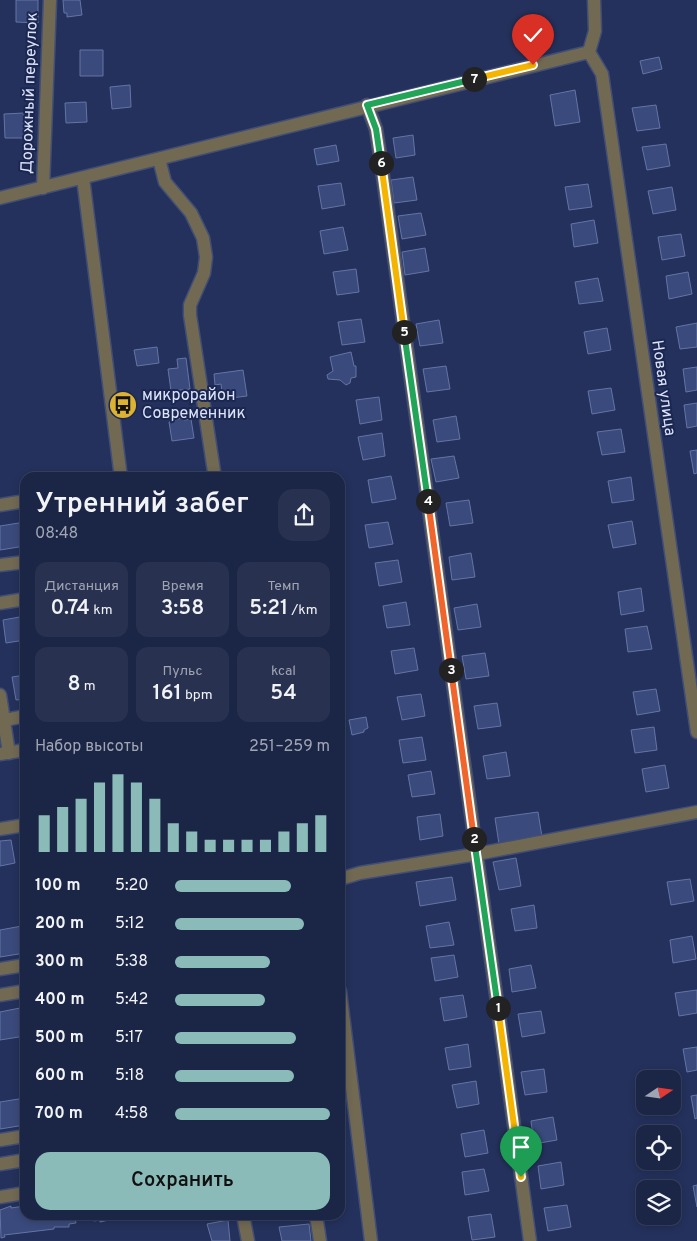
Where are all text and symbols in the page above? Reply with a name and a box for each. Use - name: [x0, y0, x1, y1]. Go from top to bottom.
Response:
- street label: Дорожный переулок: [17, 12, 43, 174]
- pin: [512, 14, 554, 65]
- icon: check: [519, 21, 547, 49]
- pin: 7: [462, 66, 486, 92]
- text: 7: [471, 71, 478, 88]
- pin: 6: [368, 150, 394, 176]
- text: 6: [377, 155, 386, 172]
- pin: 5: [392, 320, 416, 344]
- text: 5: [400, 324, 409, 341]
- street label: Новая улица: [646, 339, 680, 437]
- place label: микрорайон Современник: [142, 386, 246, 424]
- bus stop icon: микрорайон Современник: [108, 390, 138, 420]
- text: Утренний забег: [35, 487, 249, 523]
- pin: 4: [416, 488, 440, 514]
- button: share: [278, 489, 330, 541]
- text: 4: [424, 493, 433, 510]
- text: 08:48: [35, 524, 78, 544]
- text: Дистанция: [44, 578, 119, 595]
- text: Время: [161, 578, 204, 595]
- text: Темп: [267, 578, 300, 595]
- text: 0.74: [50, 595, 90, 622]
- text: 3:58: [161, 595, 204, 622]
- text: 5:21: [249, 595, 288, 622]
- text: km: [90, 602, 113, 619]
- text: /km: [288, 602, 318, 619]
- pin: 3: [438, 658, 464, 682]
- text: 3: [447, 662, 456, 679]
- text: Пульс: [163, 663, 202, 680]
- text: kcal: [271, 663, 296, 680]
- text: 8: [67, 671, 80, 698]
- text: m: [80, 678, 96, 695]
- text: 161: [153, 680, 182, 707]
- text: 54: [270, 680, 297, 707]
- text: bpm: [182, 687, 213, 704]
- text: Набор высоты: [35, 737, 143, 757]
- text: 251–259 m: [249, 737, 330, 757]
- pin: 2: [462, 826, 486, 852]
- text: 2: [470, 831, 479, 848]
- text: 100 m: [35, 876, 81, 896]
- text: 5:20: [115, 876, 149, 896]
- text: 200 m: [35, 914, 84, 934]
- text: 5:12: [115, 914, 144, 934]
- text: 300 m: [35, 952, 83, 972]
- text: 5:38: [115, 952, 148, 972]
- text: 400 m: [35, 990, 84, 1010]
- text: 5:42: [115, 990, 148, 1010]
- pin: 1: [486, 996, 510, 1020]
- text: 1: [496, 1000, 501, 1017]
- text: 500 m: [35, 1028, 84, 1048]
- text: 5:17: [115, 1028, 143, 1048]
- text: 600 m: [35, 1066, 84, 1086]
- text: 5:18: [115, 1066, 144, 1086]
- north arrow: [636, 1070, 681, 1115]
- map controls: [636, 1070, 681, 1225]
- text: 700 m: [35, 1104, 83, 1124]
- text: 4:58: [115, 1104, 148, 1124]
- button: locate: [636, 1125, 681, 1170]
- pin: [500, 1126, 542, 1177]
- icon: arrive: [507, 1133, 535, 1161]
- button: Сохранить: [35, 1152, 330, 1210]
- button: layers: [636, 1180, 681, 1225]

